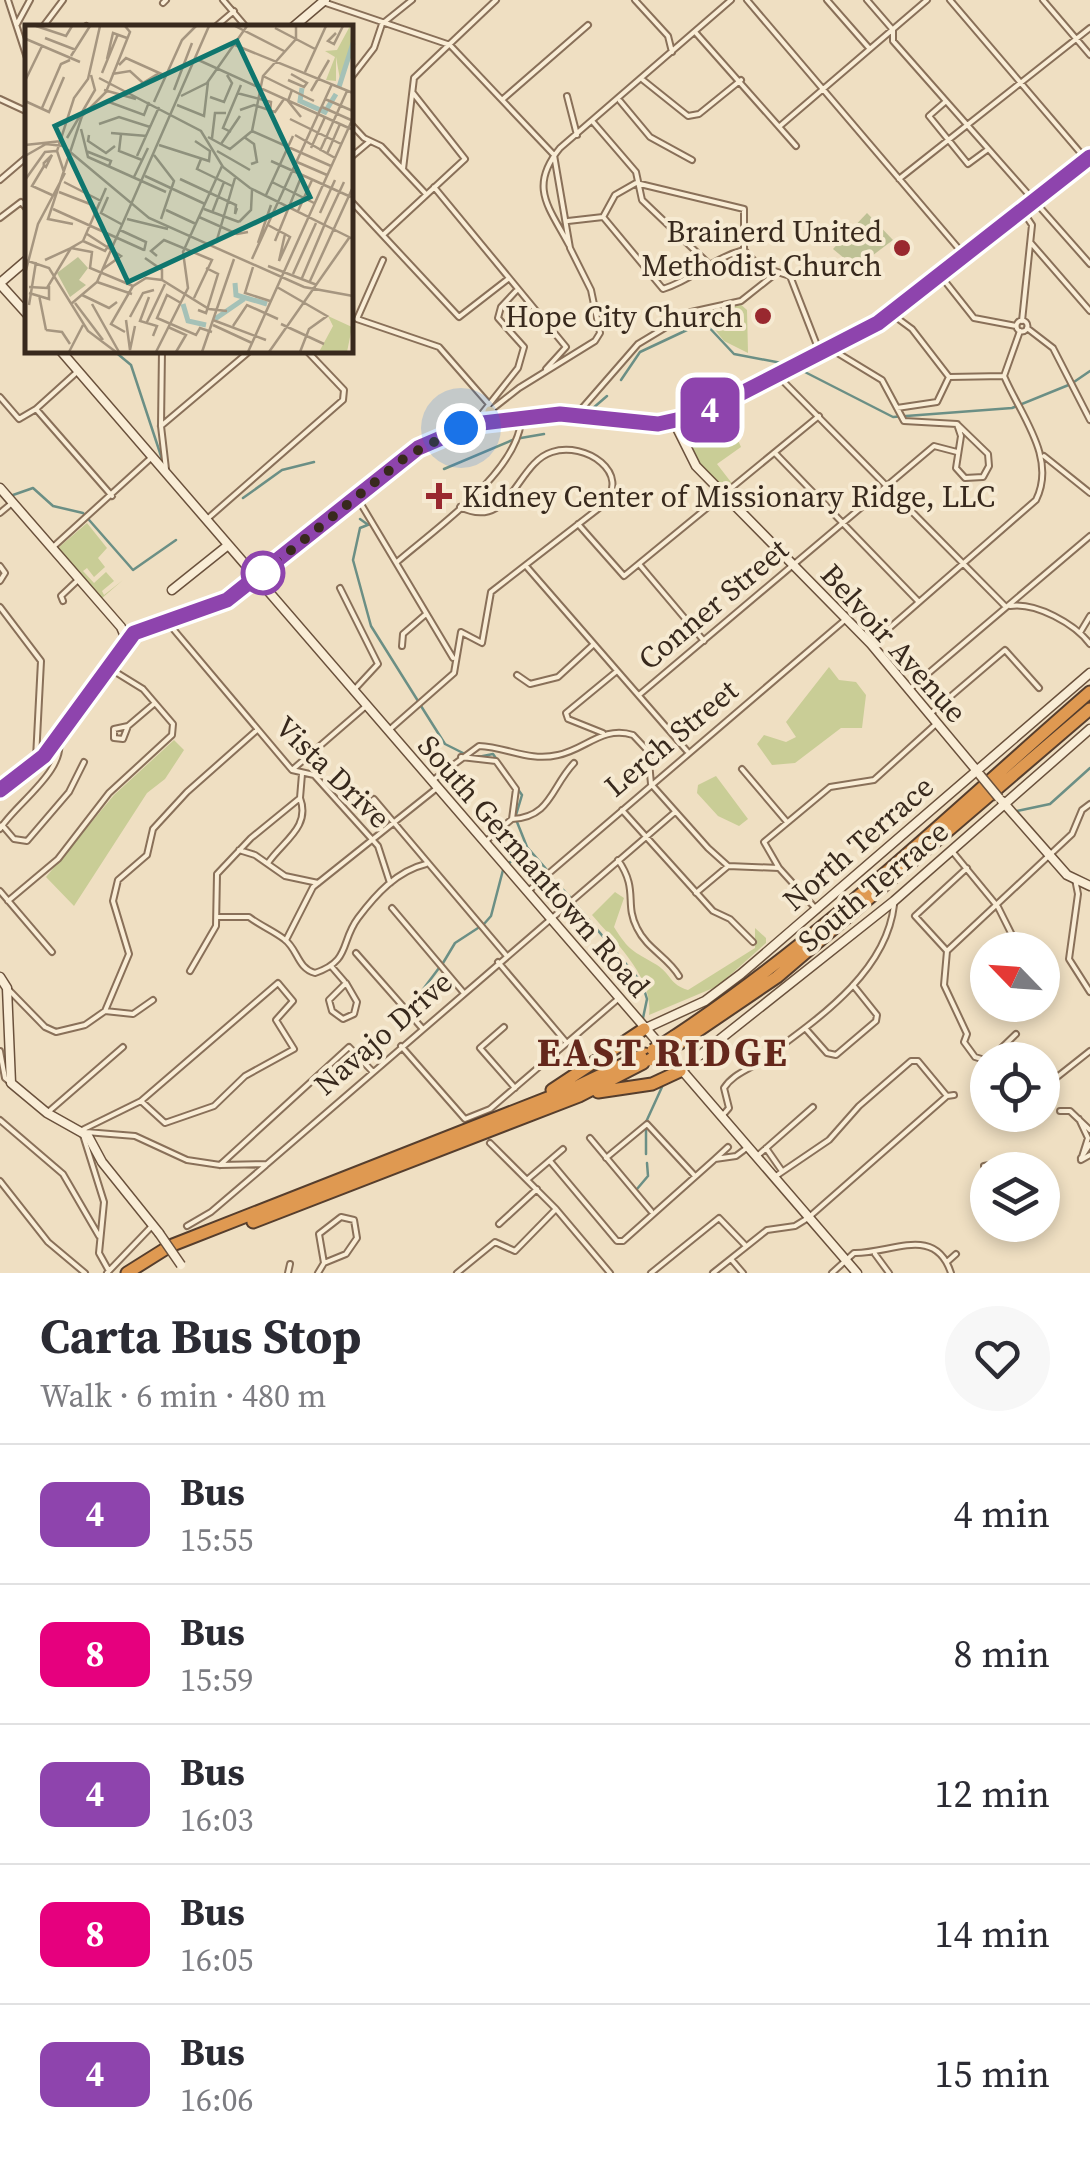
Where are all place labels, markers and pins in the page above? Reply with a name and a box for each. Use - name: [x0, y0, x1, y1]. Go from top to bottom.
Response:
- place label: Brainerd United Methodist Church: [641, 211, 882, 286]
- marker: Brainerd United Methodist Church: [891, 237, 913, 259]
- place label: Hope City Church: [505, 296, 743, 337]
- marker: Hope City Church: [752, 305, 774, 327]
- place label: Kidney Center of Missionary Ridge, LLC: [462, 476, 995, 517]
- marker: Kidney Center of Missionary Ridge, LLC: [426, 483, 452, 509]
- unlabelled marker: [242, 552, 284, 594]

